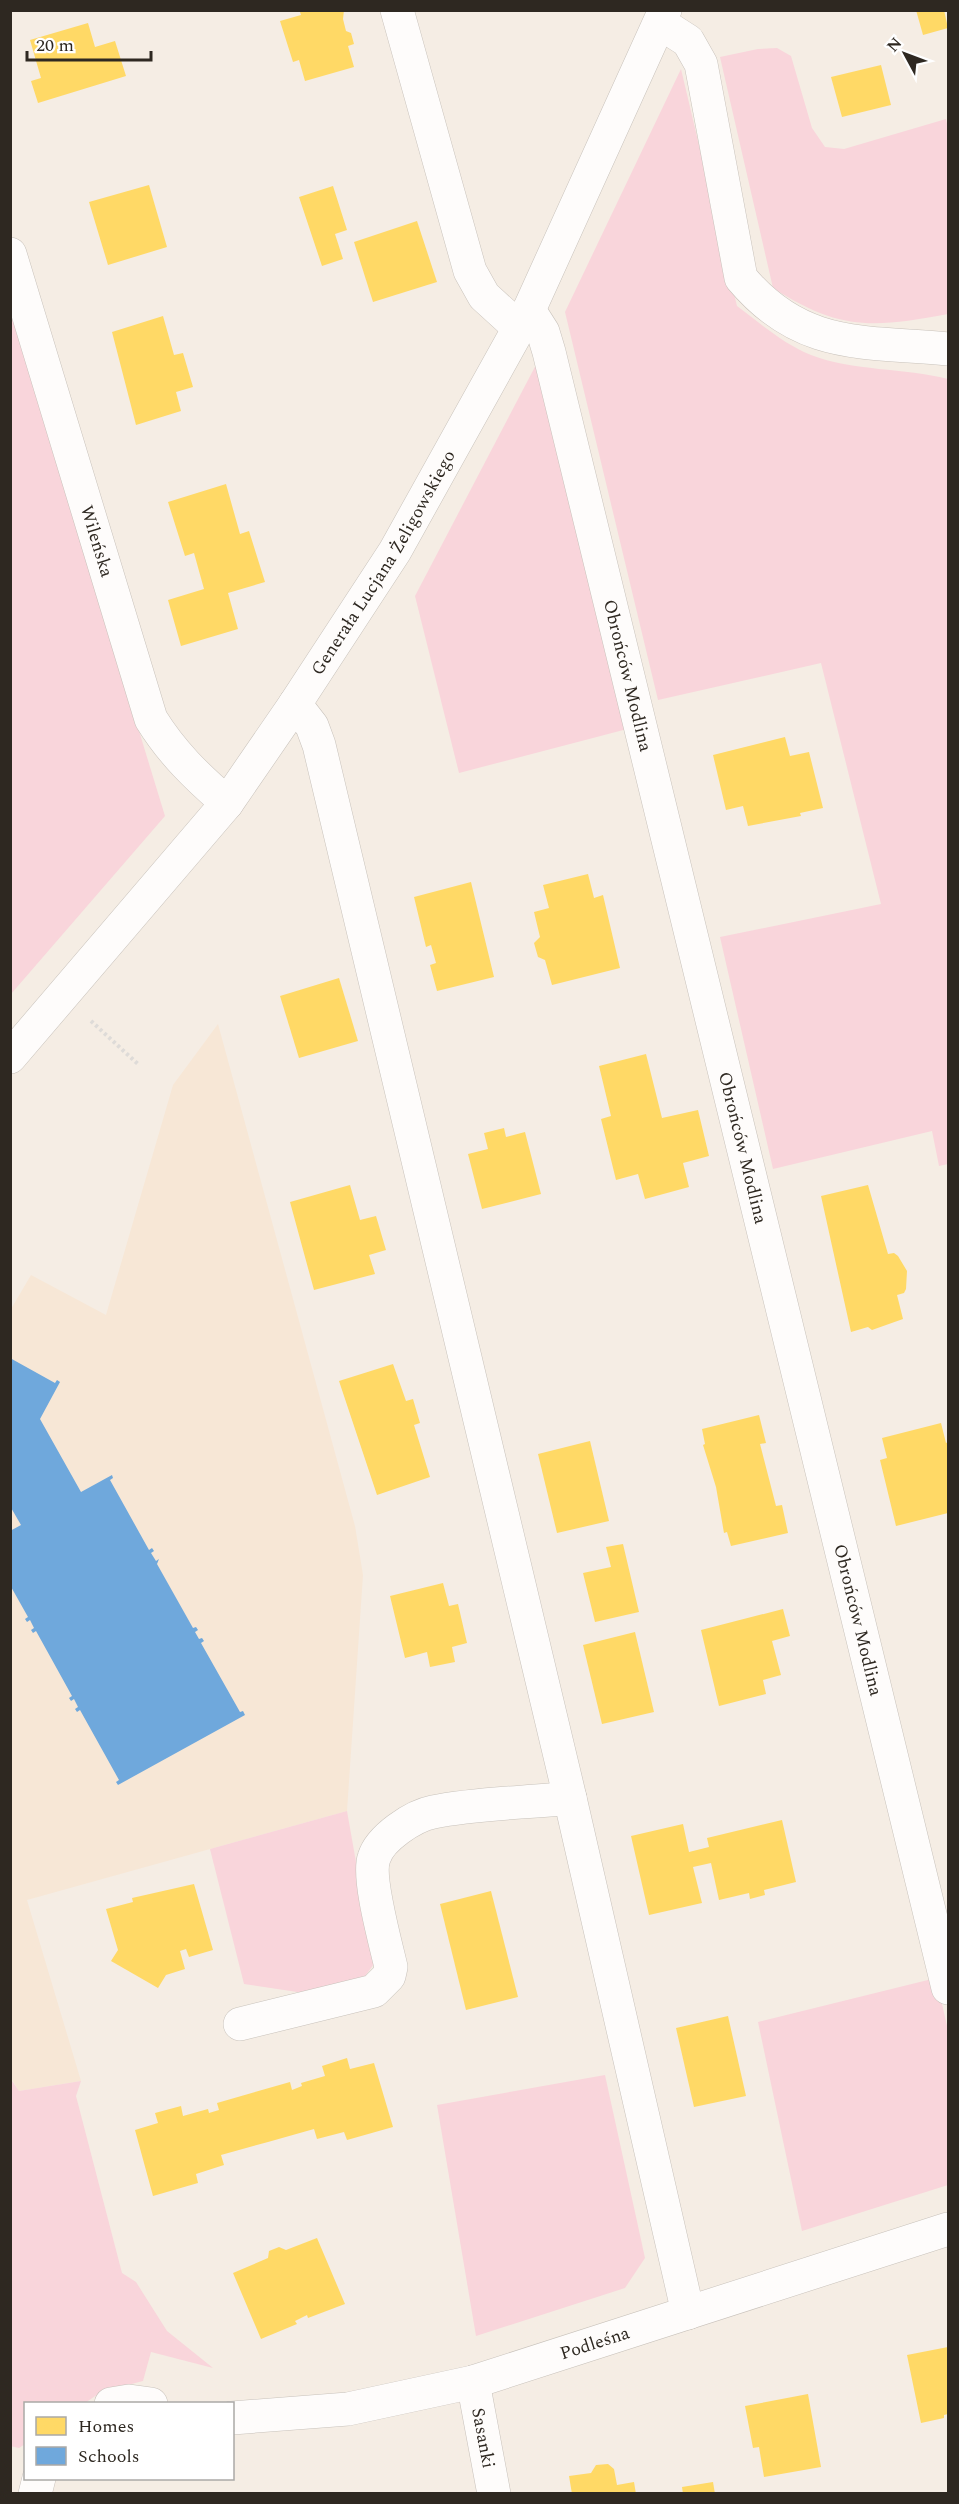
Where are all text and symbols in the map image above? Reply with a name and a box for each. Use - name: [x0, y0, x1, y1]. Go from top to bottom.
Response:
- scale bar: [27, 24, 152, 62]
- north arrow: [875, 24, 935, 84]
- text: 20 m: [36, 32, 74, 59]
- text: N: [881, 32, 908, 58]
- street label: Generała Lucjana Żeligowskiego: [304, 445, 463, 681]
- street label: Wileńska: [73, 502, 120, 581]
- street label: Obrońców Modlina: [596, 597, 659, 755]
- street label: Obrońców Modlina: [711, 1069, 774, 1227]
- street label: Obrońców Modlina: [826, 1541, 889, 1699]
- street label: Podleśna: [556, 2319, 633, 2367]
- legend: [24, 2402, 234, 2480]
- street label: Sasanki: [464, 2406, 502, 2471]
- text: Homes: [78, 2413, 134, 2440]
- text: Schools: [78, 2443, 140, 2470]

